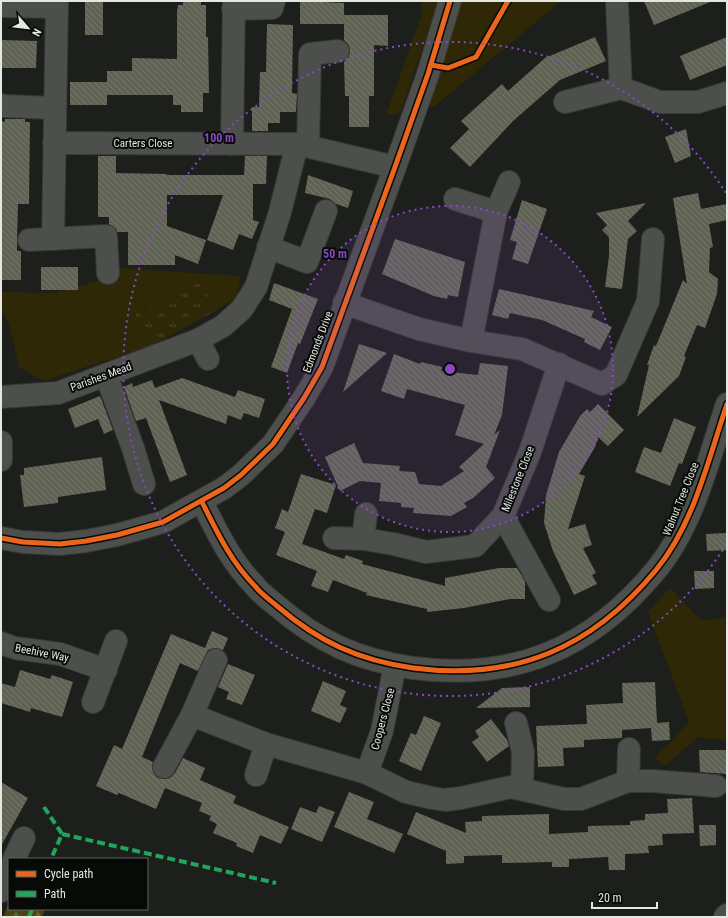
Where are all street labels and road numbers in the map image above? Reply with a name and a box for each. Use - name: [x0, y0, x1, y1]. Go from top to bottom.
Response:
- street label: Carters Close: [114, 137, 172, 150]
- street label: Edmonds Drive: [300, 309, 336, 375]
- street label: Parishes Mead: [69, 360, 133, 394]
- street label: Milestone Close: [499, 444, 537, 514]
- street label: Walnut Tree Close: [660, 460, 702, 538]
- street label: Beehive Way: [14, 641, 70, 665]
- street label: Coopers Close: [369, 687, 397, 751]

